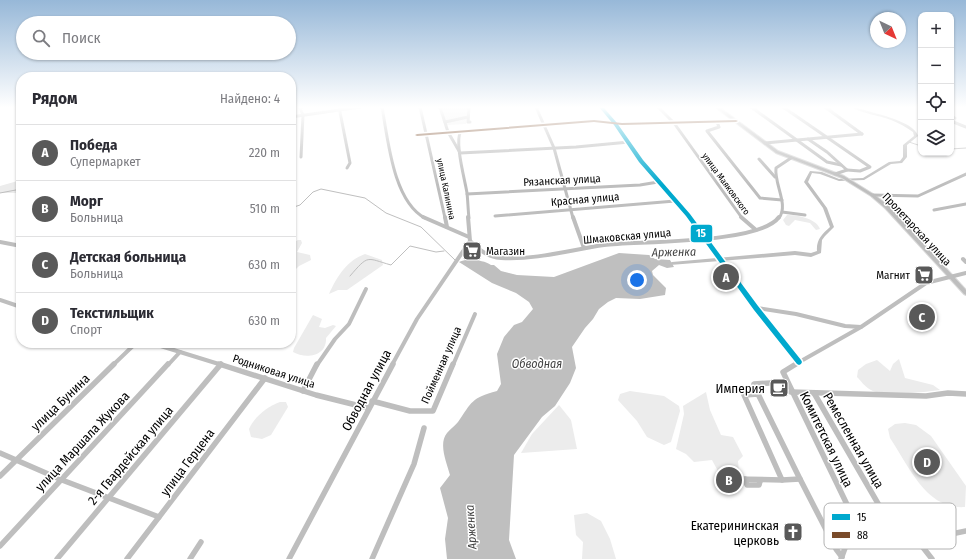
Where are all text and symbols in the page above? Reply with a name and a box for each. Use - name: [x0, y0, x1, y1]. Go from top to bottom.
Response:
- north arrow: [870, 12, 906, 48]
- map controls: [918, 12, 954, 156]
- button: +: [918, 12, 954, 48]
- search box: [16, 16, 296, 60]
- icon: search: [30, 27, 52, 49]
- text: Поиск: [62, 29, 100, 47]
- button: −: [918, 48, 954, 84]
- button: locate: [918, 84, 954, 120]
- text: Рядом: [32, 88, 77, 109]
- text: Найдено: 4: [220, 91, 280, 106]
- button: layers: [918, 120, 954, 156]
- text: Победа: [70, 136, 117, 154]
- text: A: [41, 145, 49, 160]
- text: 220 m: [249, 145, 280, 160]
- street label: улица Маяковского: [700, 151, 752, 217]
- text: Супермаркет: [70, 154, 141, 169]
- street label: улица Калинина: [435, 158, 457, 221]
- street label: Рязанская улица: [523, 172, 601, 189]
- street label: Красная улица: [550, 190, 620, 209]
- street label: Пролетарская улица: [879, 190, 954, 269]
- text: Морг: [70, 192, 103, 210]
- text: B: [41, 201, 49, 216]
- text: 510 m: [250, 201, 280, 216]
- text: Больница: [70, 210, 123, 225]
- line badge: 15: [690, 224, 713, 243]
- street label: Шмаковская улица: [583, 226, 672, 247]
- text: 15: [696, 227, 707, 240]
- supermarket icon: Магазин: [461, 240, 483, 262]
- place label: Магазин: [486, 245, 525, 258]
- water label: Арженка: [651, 245, 696, 259]
- text: Детская больница: [70, 248, 186, 266]
- text: C: [42, 257, 48, 272]
- text: 630 m: [248, 257, 280, 272]
- pin: A: [713, 262, 739, 292]
- supermarket icon: Магнит: [913, 264, 935, 286]
- text: Больница: [70, 266, 123, 281]
- place label: Магнит: [876, 269, 911, 282]
- your location: [627, 270, 647, 290]
- pin: C: [909, 302, 935, 332]
- text: Текстильщик: [70, 304, 154, 322]
- text: D: [41, 313, 49, 328]
- text: 630 m: [248, 313, 280, 328]
- text: Спорт: [70, 322, 102, 337]
- street label: Пойменная улица: [419, 325, 464, 406]
- street label: Обводная улица: [339, 347, 394, 434]
- street label: Родниковая улица: [231, 352, 317, 391]
- water label: Обводная: [512, 357, 562, 371]
- street label: улица Бунина: [28, 371, 93, 434]
- cafe icon: Империя: [768, 377, 790, 399]
- place label: Империя: [716, 381, 765, 396]
- street label: улица Маршала Жукова: [32, 388, 132, 494]
- street label: Комитетская улица: [797, 389, 856, 489]
- street label: Ремесленная улица: [820, 390, 887, 491]
- street label: 2-я Гвардейская улица: [85, 403, 176, 508]
- street label: улица Герцена: [157, 426, 217, 499]
- pin: D: [914, 447, 940, 477]
- pin: B: [716, 465, 742, 495]
- legend: [824, 503, 956, 549]
- water label: Арженка: [462, 504, 480, 551]
- text: 15: [857, 511, 866, 524]
- place label: Екатерининская церковь: [691, 518, 779, 548]
- church icon: Екатерининская церковь: [782, 521, 804, 543]
- text: 88: [857, 529, 868, 542]

